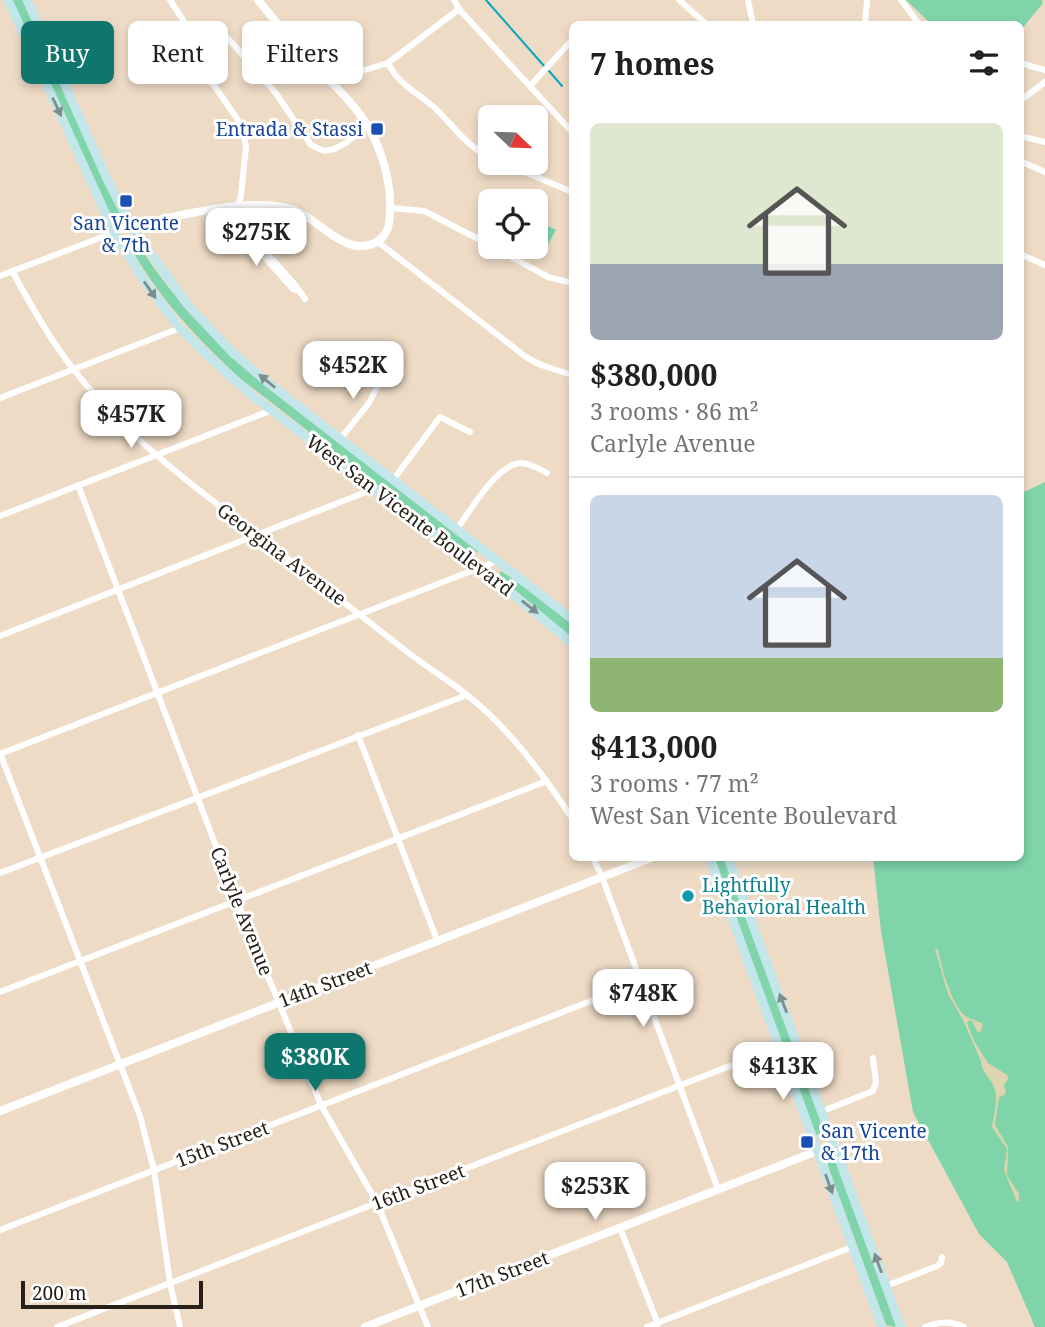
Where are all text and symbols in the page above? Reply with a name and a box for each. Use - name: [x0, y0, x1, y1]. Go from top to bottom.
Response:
- chip: Buy: [21, 21, 114, 84]
- chip: Rent: [128, 21, 228, 84]
- chip: Filters: [242, 21, 363, 84]
- text: 7 homes: [590, 43, 714, 84]
- icon: filters: [965, 44, 1003, 82]
- one-way arrow: [51, 97, 63, 117]
- north arrow: [478, 105, 548, 175]
- map controls: [478, 105, 548, 259]
- place label: Entrada & Stassi: [216, 116, 363, 142]
- marker: Entrada & Stassi: [369, 121, 385, 137]
- icon: home: [734, 168, 860, 294]
- button: locate: [478, 189, 548, 259]
- marker: San Vicente & 7th: [118, 193, 134, 209]
- pin: $275K: [207, 208, 305, 268]
- place label: San Vicente & 7th: [73, 210, 179, 258]
- text: $275K: [222, 215, 290, 247]
- one-way arrow: [143, 281, 157, 299]
- pin: $452K: [304, 342, 402, 401]
- text: $452K: [319, 348, 387, 380]
- text: $380,000: [590, 354, 717, 395]
- one-way arrow: [259, 374, 277, 389]
- pin: $457K: [82, 391, 180, 450]
- text: 3 rooms · 86 m²: [590, 395, 759, 427]
- text: $457K: [97, 397, 165, 429]
- text: Carlyle Avenue: [590, 427, 756, 459]
- street label: West San Vicente Boulevard: [301, 428, 519, 602]
- street label: Georgina Avenue: [212, 497, 352, 611]
- icon: home: [734, 540, 860, 666]
- one-way arrow: [521, 600, 539, 614]
- text: $413,000: [590, 726, 717, 767]
- text: 3 rooms · 77 m²: [590, 767, 759, 799]
- text: West San Vicente Boulevard: [590, 799, 897, 831]
- street label: Carlyle Avenue: [204, 843, 280, 979]
- place label: Lightfully Behavioral Health: [702, 872, 866, 920]
- marker: Lightfully Behavioral Health: [680, 888, 696, 904]
- street label: 14th Street: [275, 954, 376, 1014]
- pin: $748K: [594, 970, 692, 1029]
- text: $748K: [609, 976, 677, 1008]
- one-way arrow: [777, 993, 788, 1014]
- pin: $380K: [266, 1034, 364, 1093]
- text: $380K: [281, 1040, 349, 1072]
- pin: $413K: [734, 1042, 832, 1102]
- text: $413K: [749, 1049, 817, 1081]
- street label: 15th Street: [172, 1114, 273, 1174]
- place label: San Vicente & 17th: [821, 1118, 927, 1166]
- marker: San Vicente & 17th: [799, 1134, 815, 1150]
- street label: 16th Street: [368, 1157, 469, 1217]
- pin: $253K: [546, 1162, 644, 1222]
- text: $253K: [561, 1169, 629, 1201]
- one-way arrow: [824, 1173, 835, 1194]
- street label: 17th Street: [452, 1244, 553, 1304]
- one-way arrow: [872, 1252, 883, 1273]
- scale bar: [21, 1278, 203, 1310]
- text: 200 m: [32, 1280, 87, 1306]

